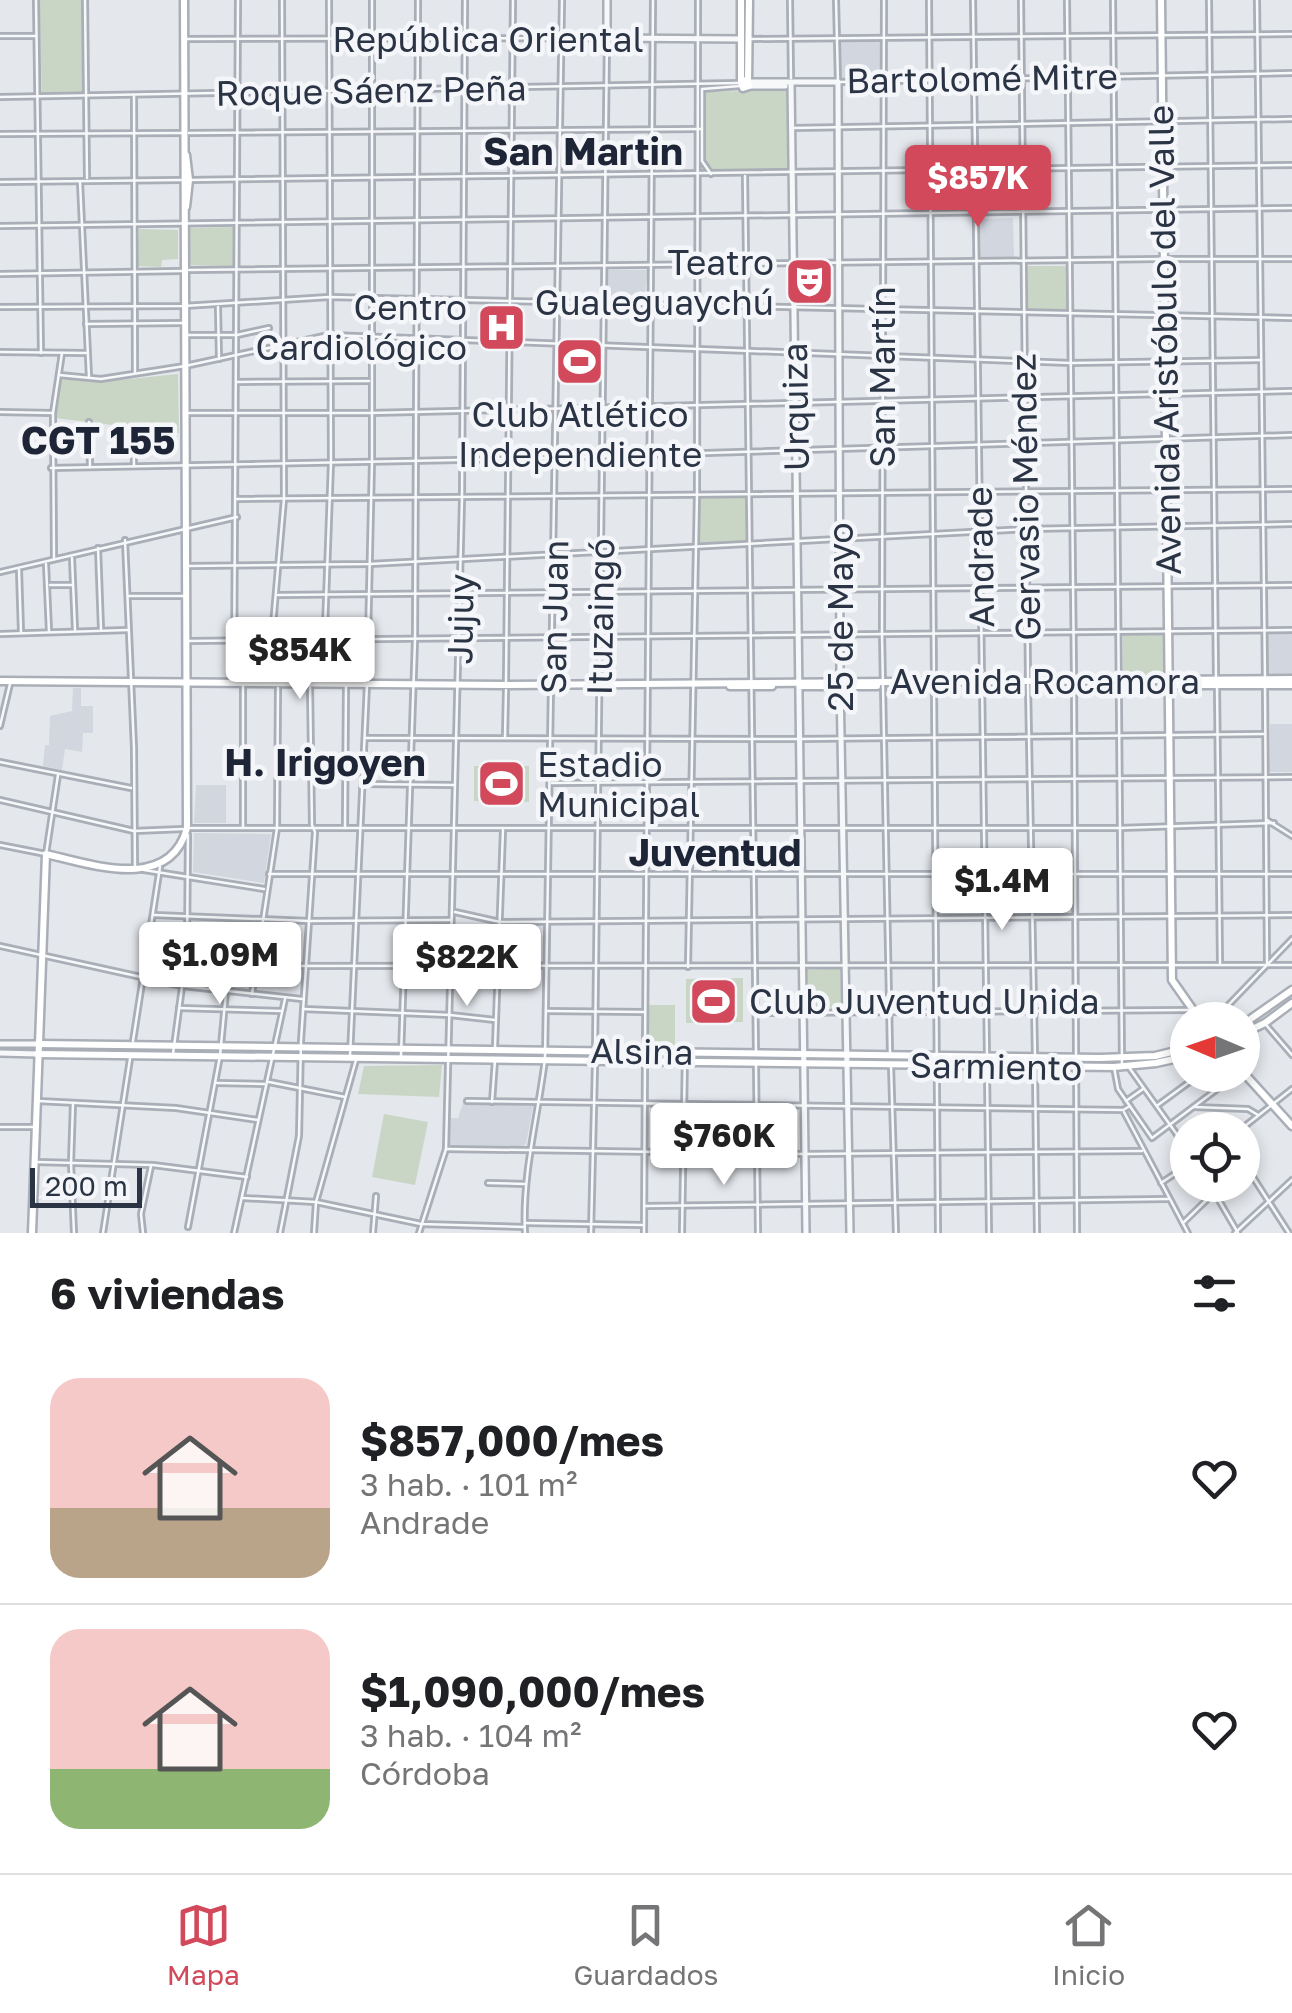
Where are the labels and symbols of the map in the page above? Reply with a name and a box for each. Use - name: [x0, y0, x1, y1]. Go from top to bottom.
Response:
- street label: República Oriental: [332, 18, 644, 60]
- street label: Bartolomé Mitre: [846, 55, 1118, 101]
- street label: Roque Sáenz Peña: [215, 66, 527, 114]
- street label: Avenida Aristóbulo del Valle: [1139, 105, 1189, 575]
- district label: San Martin: [483, 128, 683, 173]
- pin: $857K: [908, 145, 1048, 230]
- place label: Teatro Gualeguaychú: [535, 241, 774, 323]
- theatre icon: Teatro Gualeguaychú: [783, 256, 835, 308]
- place label: Centro Cardiológico: [255, 286, 467, 368]
- street label: San Martín: [861, 286, 903, 468]
- hospital icon: Centro Cardiológico: [476, 301, 528, 353]
- sports icon: Club Atlético Independiente: [554, 336, 606, 388]
- street label: Urquiza: [773, 342, 817, 472]
- street label: Gervasio Méndez: [1001, 353, 1049, 641]
- place label: Club Atlético Independiente: [458, 393, 702, 475]
- district label: CGT 155: [21, 417, 175, 462]
- street label: Andrade: [958, 486, 1002, 628]
- street label: 25 de Mayo: [819, 522, 861, 712]
- street label: Ituzaingó: [578, 538, 622, 696]
- street label: San Juan: [532, 539, 576, 695]
- street label: Jujuy: [438, 573, 482, 665]
- pin: $854K: [230, 617, 370, 702]
- street label: Avenida Rocamora: [890, 660, 1200, 702]
- district label: H. Irigoyen: [224, 739, 426, 785]
- place label: Estadio Municipal: [537, 743, 700, 825]
- sports icon: Estadio Municipal: [476, 758, 528, 810]
- district label: Juventud: [629, 829, 801, 874]
- pin: $1.4M: [932, 848, 1072, 933]
- pin: $1.09M: [139, 922, 301, 1007]
- pin: $822K: [397, 924, 537, 1009]
- sports icon: Club Juventud Unida: [688, 975, 740, 1027]
- place label: Club Juventud Unida: [749, 980, 1100, 1022]
- north arrow: [1170, 1002, 1260, 1092]
- street label: Alsina: [590, 1029, 694, 1073]
- street label: Sarmiento: [909, 1043, 1083, 1089]
- pin: $760K: [654, 1103, 794, 1188]
- scale bar: [30, 1163, 142, 1208]

